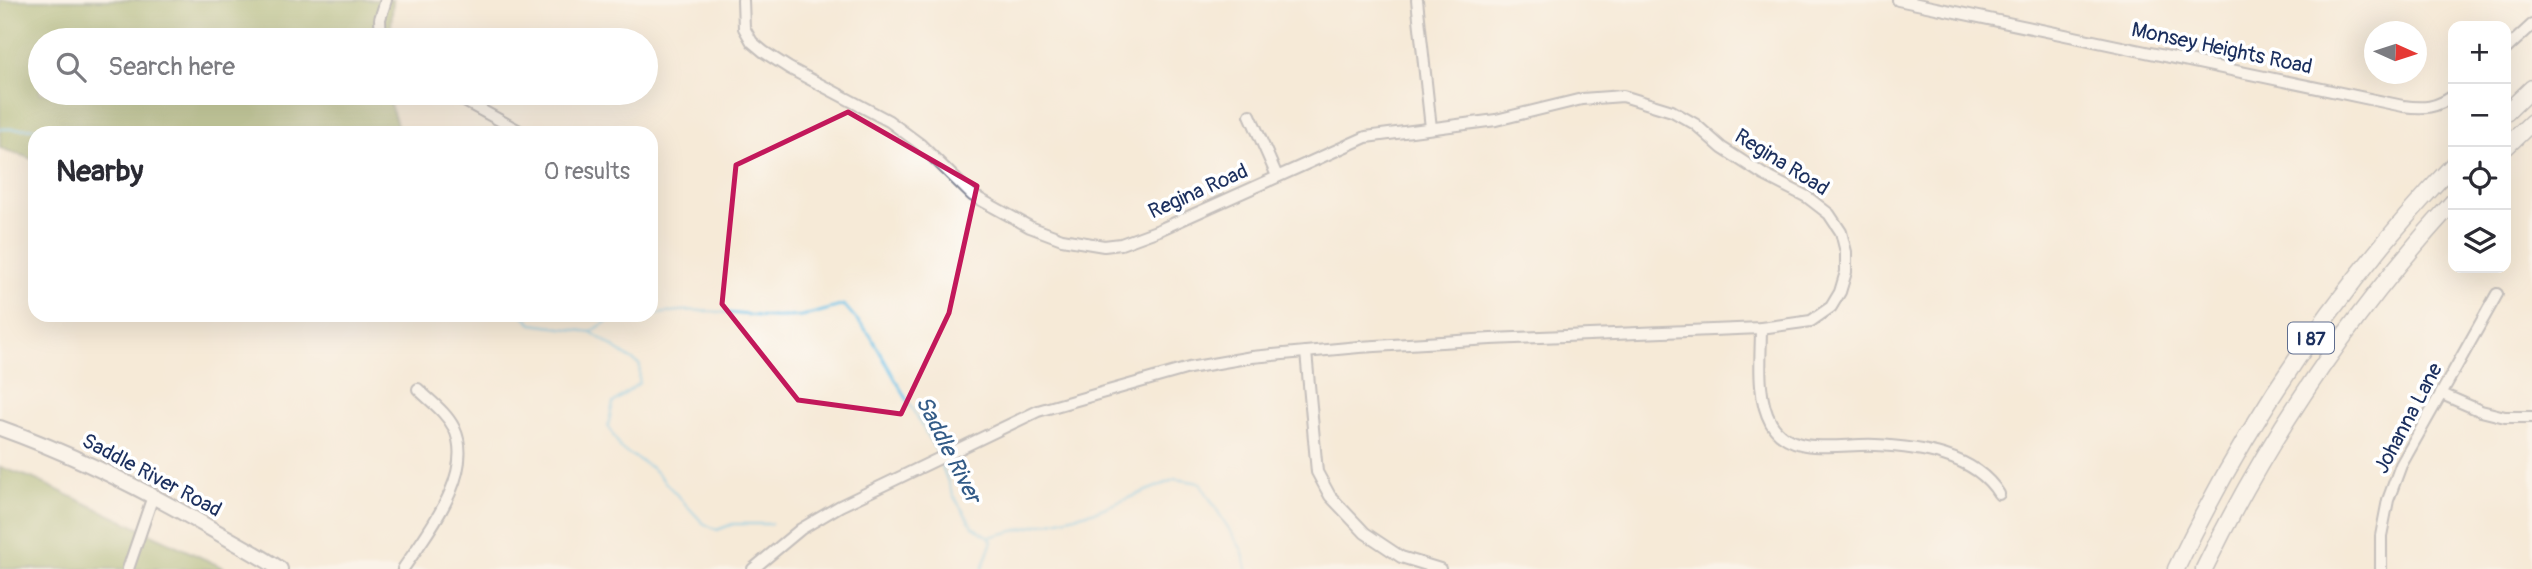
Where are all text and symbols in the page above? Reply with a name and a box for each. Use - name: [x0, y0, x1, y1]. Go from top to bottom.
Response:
- street label: Monsey Heights Road: [2129, 16, 2315, 81]
- north arrow: [2364, 21, 2427, 84]
- map controls: [2448, 21, 2511, 273]
- button: +: [2448, 21, 2511, 84]
- search box: [28, 28, 658, 105]
- icon: search: [52, 48, 90, 86]
- text: Search here: [108, 51, 235, 83]
- button: −: [2448, 84, 2511, 147]
- street label: Regina Road: [1730, 123, 1834, 202]
- button: locate: [2448, 147, 2511, 210]
- text: Nearby: [56, 153, 143, 190]
- text: 0 results: [544, 157, 630, 186]
- street label: Regina Road: [1144, 158, 1252, 225]
- button: layers: [2448, 210, 2511, 273]
- road number: I 87: [2288, 322, 2334, 354]
- street label: Johanna Lane: [2368, 358, 2449, 478]
- water label: Saddle River: [909, 391, 989, 510]
- street label: Saddle River Road: [77, 427, 226, 524]

